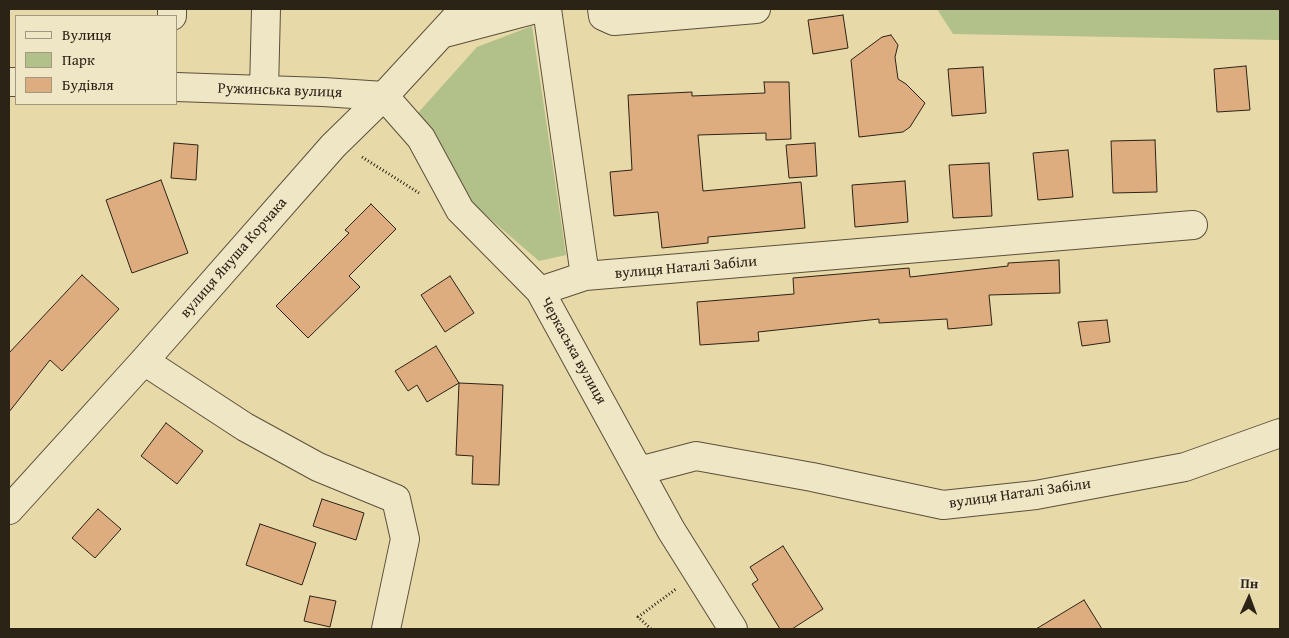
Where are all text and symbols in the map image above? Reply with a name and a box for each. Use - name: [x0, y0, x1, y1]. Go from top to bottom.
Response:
- legend: [15, 15, 178, 105]
- text: Вулиця: [62, 24, 111, 45]
- text: Парк: [62, 49, 95, 70]
- text: Будівля: [62, 74, 114, 95]
- street label: Ружинська вулиця: [217, 80, 343, 102]
- street label: вулиця Януша Корчака: [177, 194, 291, 322]
- street label: вулиця Наталі Забіли: [614, 253, 758, 283]
- street label: Черкаська вулиця: [536, 294, 610, 408]
- street label: вулиця Наталі Забіли: [948, 475, 1092, 513]
- north arrow: [1224, 573, 1274, 623]
- text: Пн: [1240, 573, 1259, 593]

